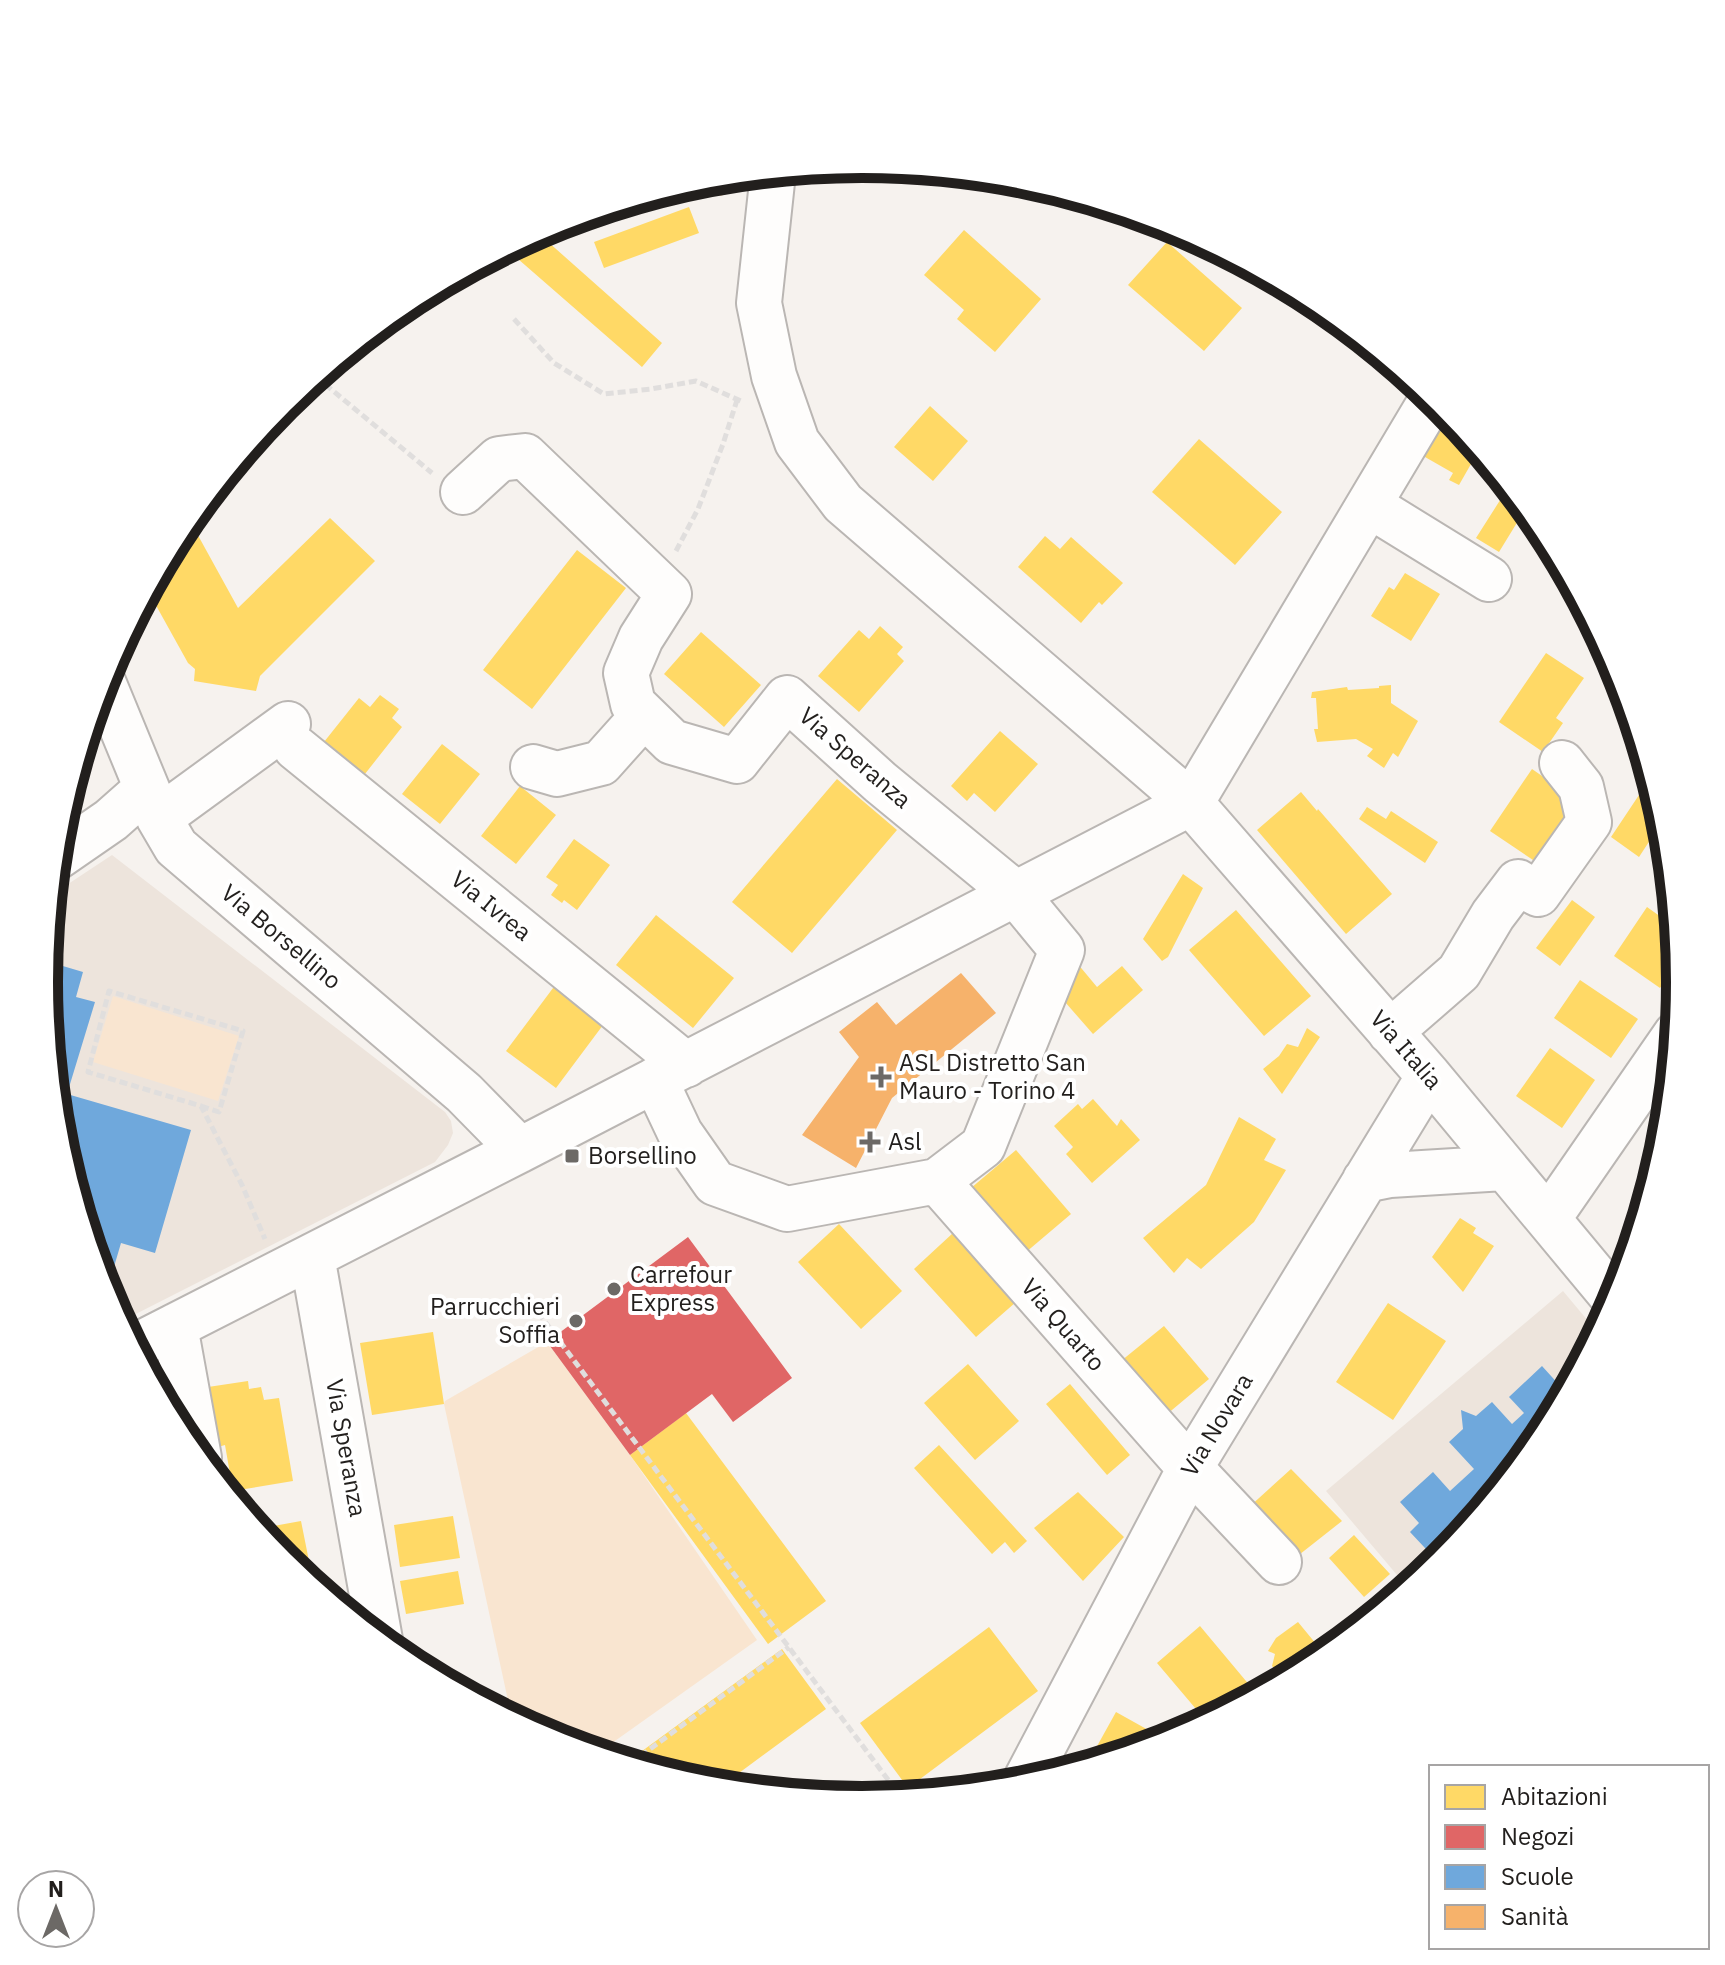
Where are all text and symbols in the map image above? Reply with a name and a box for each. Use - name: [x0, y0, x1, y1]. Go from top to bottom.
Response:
- street label: Via Speranza: [793, 699, 919, 815]
- street label: Via Ivrea: [445, 863, 539, 948]
- street label: Via Borsellino: [215, 876, 349, 996]
- street label: Via Italia: [1363, 1003, 1450, 1096]
- place label: ASL Distretto San Mauro - Torino 4: [899, 1046, 1086, 1106]
- marker: ASL Distretto San Mauro - Torino 4: [870, 1066, 892, 1088]
- place label: Asl: [888, 1125, 922, 1157]
- marker: Asl: [859, 1131, 881, 1153]
- place label: Borsellino: [588, 1139, 697, 1171]
- marker: Borsellino: [563, 1147, 581, 1165]
- place label: Carrefour Express: [630, 1258, 732, 1318]
- street label: Via Quarto: [1015, 1271, 1113, 1378]
- marker: Carrefour Express: [605, 1280, 623, 1298]
- place label: Parrucchieri Soffia: [430, 1290, 560, 1350]
- marker: Parrucchieri Soffia: [567, 1312, 585, 1330]
- street label: Via Novara: [1173, 1367, 1260, 1482]
- street label: Via Speranza: [319, 1376, 375, 1519]
- legend: [1429, 1765, 1709, 1949]
- text: Abitazioni: [1501, 1780, 1608, 1812]
- text: Negozi: [1501, 1820, 1574, 1852]
- text: Scuole: [1501, 1860, 1574, 1892]
- north arrow: [16, 1869, 96, 1949]
- text: N: [48, 1874, 64, 1903]
- text: Sanità: [1501, 1900, 1569, 1932]

